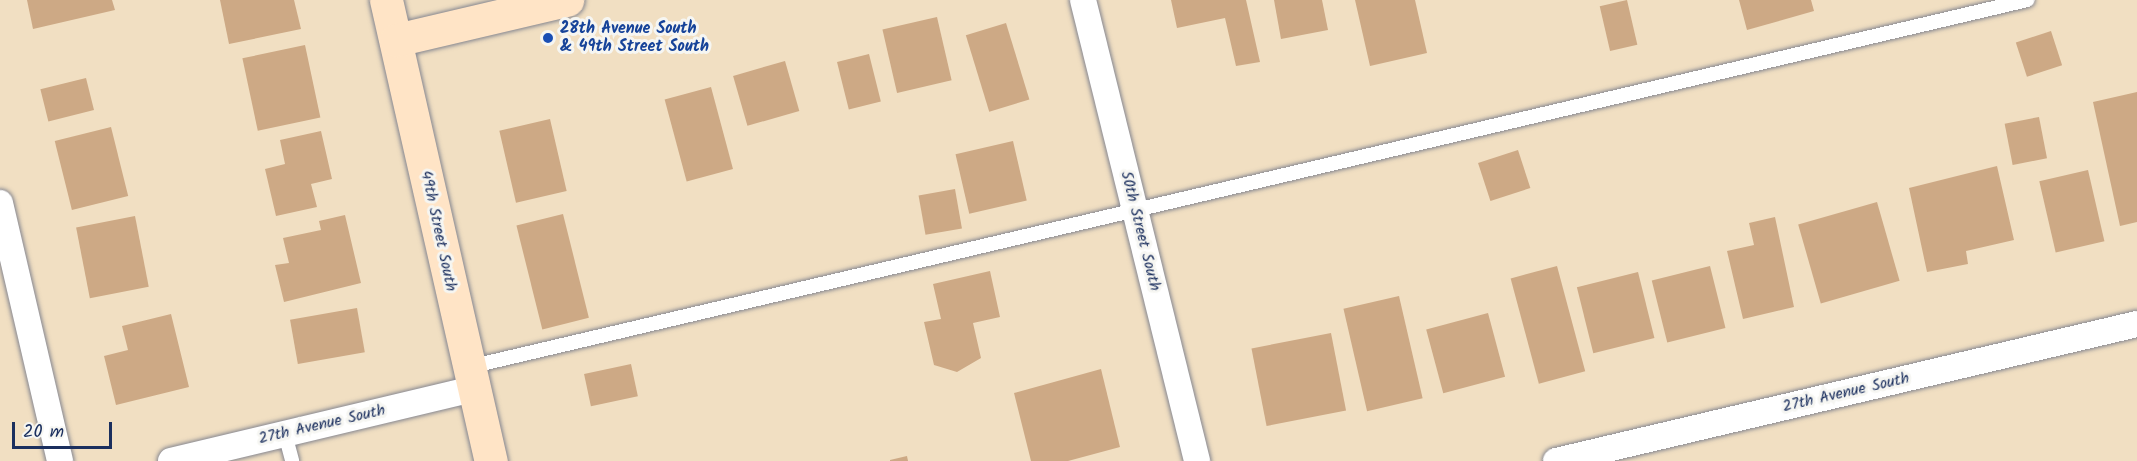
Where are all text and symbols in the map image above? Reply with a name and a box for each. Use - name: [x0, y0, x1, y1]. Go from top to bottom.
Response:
- place label: 28th Avenue South & 49th Street South: [560, 19, 709, 57]
- marker: 28th Avenue South & 49th Street South: [541, 31, 555, 45]
- street label: 49th Street South: [416, 169, 460, 293]
- street label: 50th Street South: [1116, 169, 1164, 293]
- street label: 27th Avenue South: [1781, 369, 1911, 417]
- street label: 27th Avenue South: [257, 401, 387, 449]
- scale bar: [15, 410, 116, 448]
- text: 20 m: [23, 418, 64, 447]

